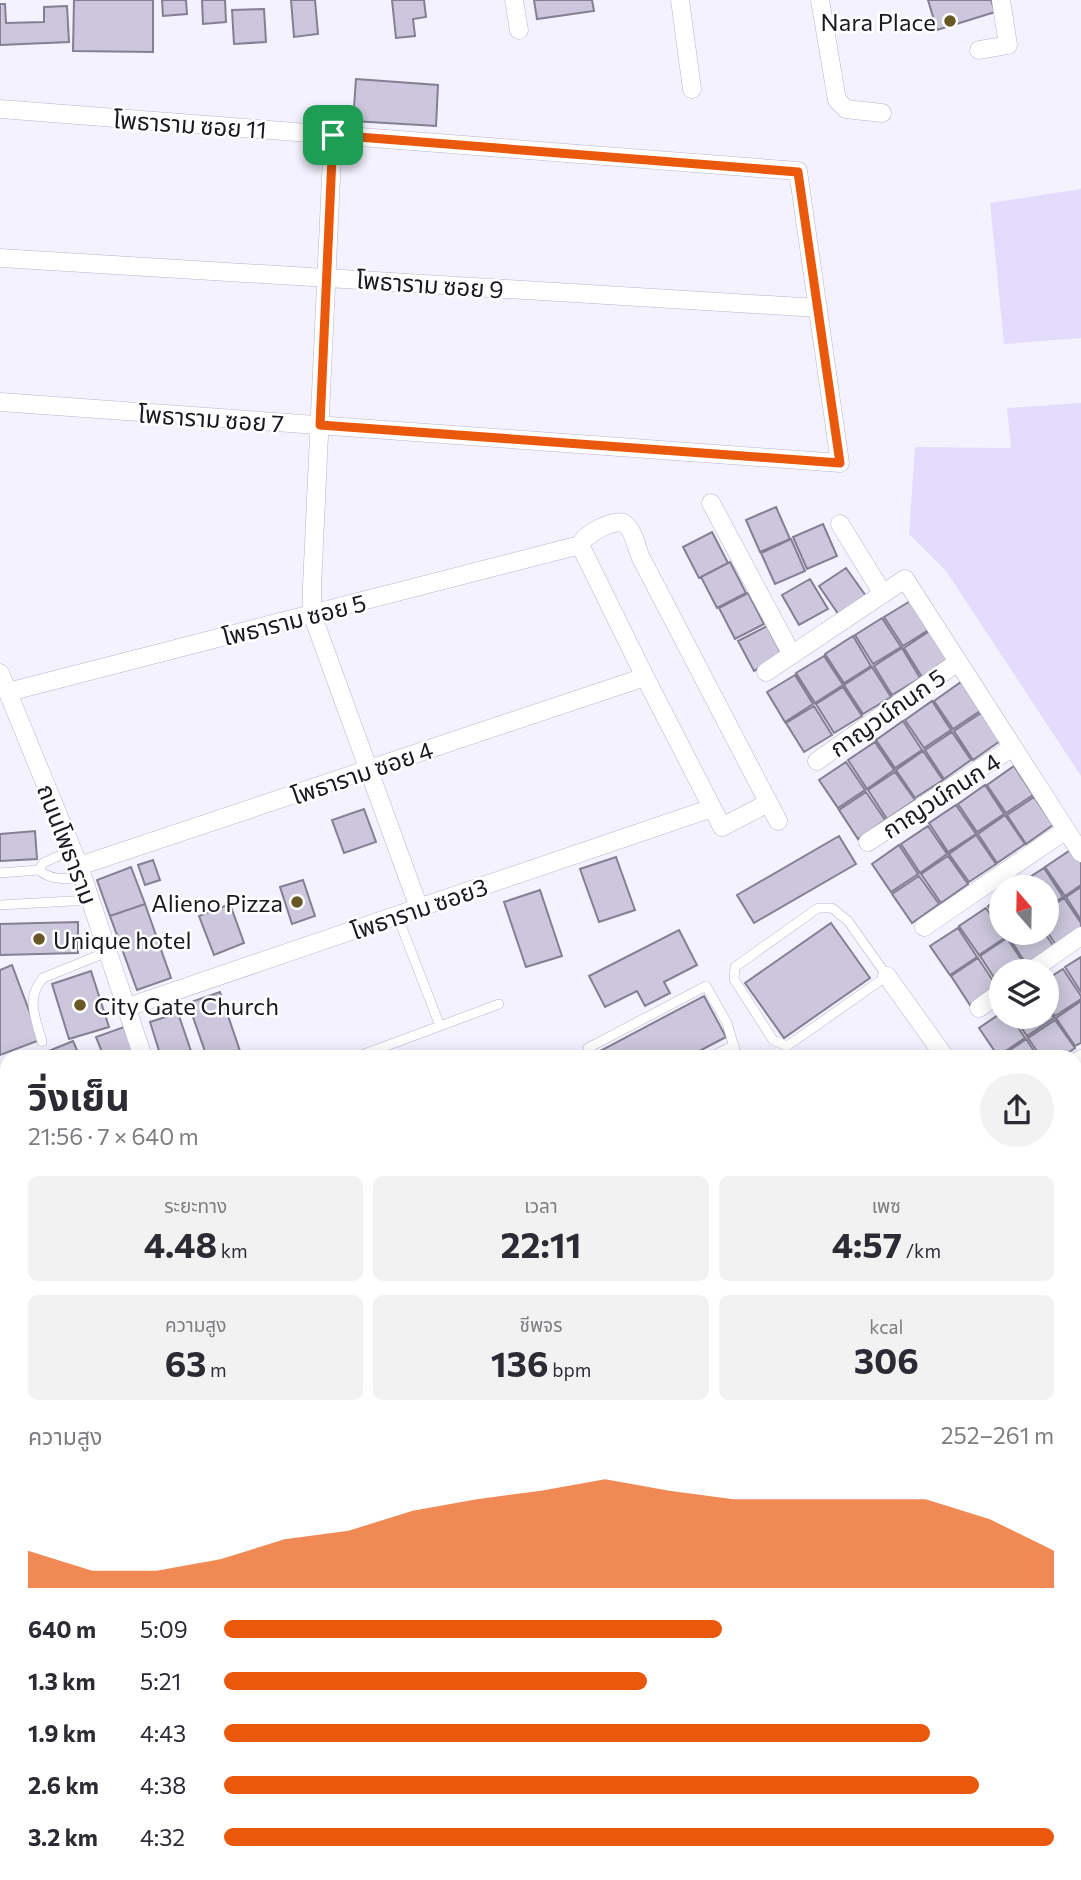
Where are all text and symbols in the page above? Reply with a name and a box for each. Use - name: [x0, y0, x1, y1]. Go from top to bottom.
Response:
- place label: Nara Place: [821, 7, 936, 36]
- marker: Nara Place: [942, 13, 958, 29]
- street label: โพธาราม ซอย 11: [112, 104, 268, 144]
- pin: [303, 105, 363, 165]
- icon: arrive: [314, 116, 352, 154]
- street label: โพธาราม ซอย 9: [355, 264, 505, 304]
- street label: โพธาราม ซอย 7: [137, 398, 285, 438]
- street label: โพธาราม ซอย 5: [219, 587, 369, 651]
- street label: กาญวน์กนก 5: [824, 662, 950, 762]
- street label: โพธาราม ซอย 4: [288, 734, 436, 810]
- street label: กาญวน์กนก 4: [876, 746, 1006, 844]
- street label: ถนนโพธาราม: [32, 780, 104, 908]
- street label: โพธาราม ซอย3: [347, 871, 491, 945]
- north arrow: [989, 875, 1059, 945]
- map controls: [989, 875, 1059, 1029]
- place label: Alieno Pizza: [151, 888, 283, 917]
- marker: Alieno Pizza: [289, 894, 305, 910]
- place label: Unique hotel: [53, 925, 191, 954]
- marker: Unique hotel: [31, 931, 47, 947]
- button: layers: [989, 959, 1059, 1029]
- place label: City Gate Church: [94, 991, 279, 1020]
- marker: City Gate Church: [72, 997, 88, 1013]
- text: วิ่งเย็น: [28, 1072, 130, 1119]
- button: share: [980, 1073, 1054, 1147]
- text: 21:56 · 7 × 640 m: [28, 1122, 199, 1150]
- text: ระยะทาง: [164, 1194, 227, 1217]
- text: เวลา: [524, 1194, 558, 1217]
- text: เพซ: [872, 1194, 901, 1217]
- text: 4.48: [144, 1222, 217, 1265]
- text: 22:11: [501, 1222, 581, 1265]
- text: 4:57: [832, 1222, 902, 1265]
- text: km: [217, 1239, 248, 1262]
- text: /km: [902, 1239, 941, 1262]
- text: ความสูง: [165, 1313, 226, 1336]
- text: ชีพจร: [519, 1313, 563, 1336]
- text: kcal: [869, 1315, 903, 1338]
- text: 306: [854, 1338, 919, 1381]
- text: 63: [165, 1341, 206, 1384]
- text: 136: [491, 1341, 549, 1384]
- text: m: [206, 1358, 227, 1381]
- text: bpm: [549, 1358, 591, 1381]
- text: 252–261 m: [941, 1421, 1054, 1449]
- text: ความสูง: [28, 1422, 102, 1450]
- text: 640 m: [28, 1615, 96, 1643]
- text: 5:09: [140, 1615, 188, 1643]
- text: 1.3 km: [28, 1667, 96, 1695]
- text: 5:21: [140, 1667, 181, 1695]
- text: 1.9 km: [28, 1719, 96, 1747]
- text: 4:43: [140, 1719, 186, 1747]
- text: 2.6 km: [28, 1771, 99, 1799]
- text: 4:38: [140, 1771, 186, 1799]
- text: 3.2 km: [28, 1823, 98, 1851]
- text: 4:32: [140, 1823, 185, 1851]

